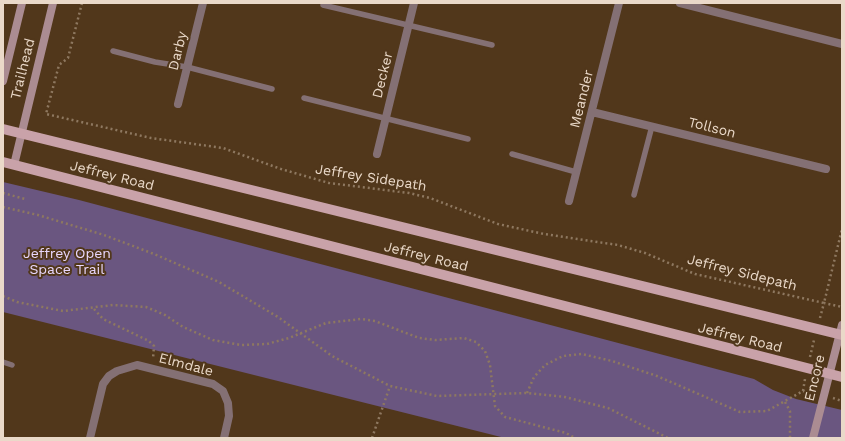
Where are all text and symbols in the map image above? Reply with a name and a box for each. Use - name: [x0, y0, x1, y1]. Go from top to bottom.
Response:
- street label: Darby: [165, 30, 191, 72]
- street label: Trailhead: [7, 37, 39, 101]
- street label: Decker: [369, 50, 397, 100]
- street label: Meander: [567, 68, 597, 130]
- street label: Tollson: [687, 114, 737, 142]
- street label: Jeffrey Road: [68, 157, 156, 195]
- street label: Jeffrey Sidepath: [314, 161, 428, 195]
- street label: Jeffrey Road: [382, 238, 470, 276]
- park label: Jeffrey Open Space Trail: [23, 246, 111, 278]
- street label: Jeffrey Sidepath: [685, 251, 799, 295]
- street label: Jeffrey Road: [696, 319, 784, 357]
- street label: Elmdale: [157, 350, 215, 380]
- street label: Encore: [801, 353, 829, 403]

